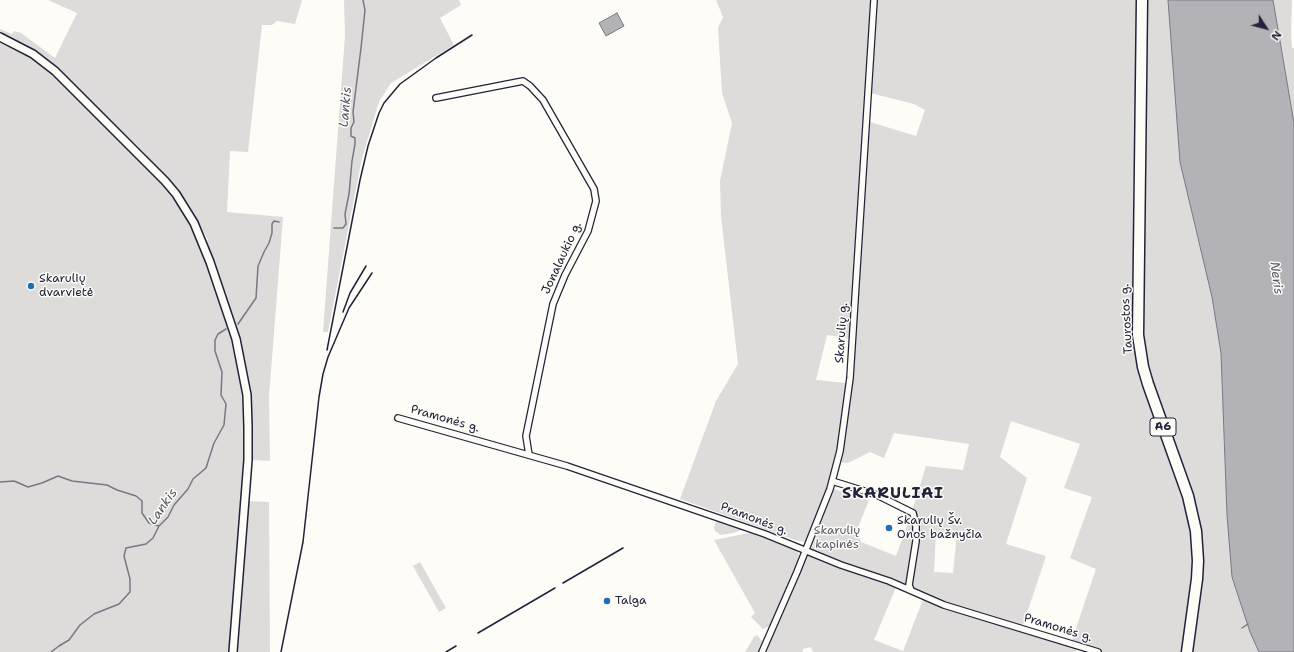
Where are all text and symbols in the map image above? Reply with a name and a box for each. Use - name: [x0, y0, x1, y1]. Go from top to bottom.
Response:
- north arrow: [1246, 8, 1286, 48]
- text: N: [1267, 27, 1285, 43]
- water label: Lankis: [336, 86, 356, 128]
- street label: Jonalaukio g.: [539, 220, 585, 296]
- water label: Neris: [1266, 261, 1286, 295]
- place label: Skarulių dvarvietė: [39, 272, 93, 300]
- marker: Skarulių dvarvietė: [26, 281, 36, 291]
- street label: Taurostos g.: [1118, 284, 1136, 354]
- street label: Skarulių g.: [833, 302, 851, 364]
- street label: Pramonės g.: [409, 402, 481, 436]
- road number: A6: [1150, 418, 1176, 436]
- district label: SKARULIAI: [842, 484, 944, 504]
- water label: Lankis: [145, 486, 181, 528]
- street label: Pramonės g.: [718, 500, 790, 538]
- place label: Skarulių Šv. Onos bažnyčia: [897, 514, 982, 542]
- marker: Skarulių Šv. Onos bažnyčia: [884, 523, 894, 533]
- park label: Skarulių kapinės: [814, 524, 860, 552]
- place label: Talga: [615, 594, 647, 608]
- marker: Talga: [602, 596, 612, 606]
- street label: Pramonės g.: [1022, 611, 1094, 645]

